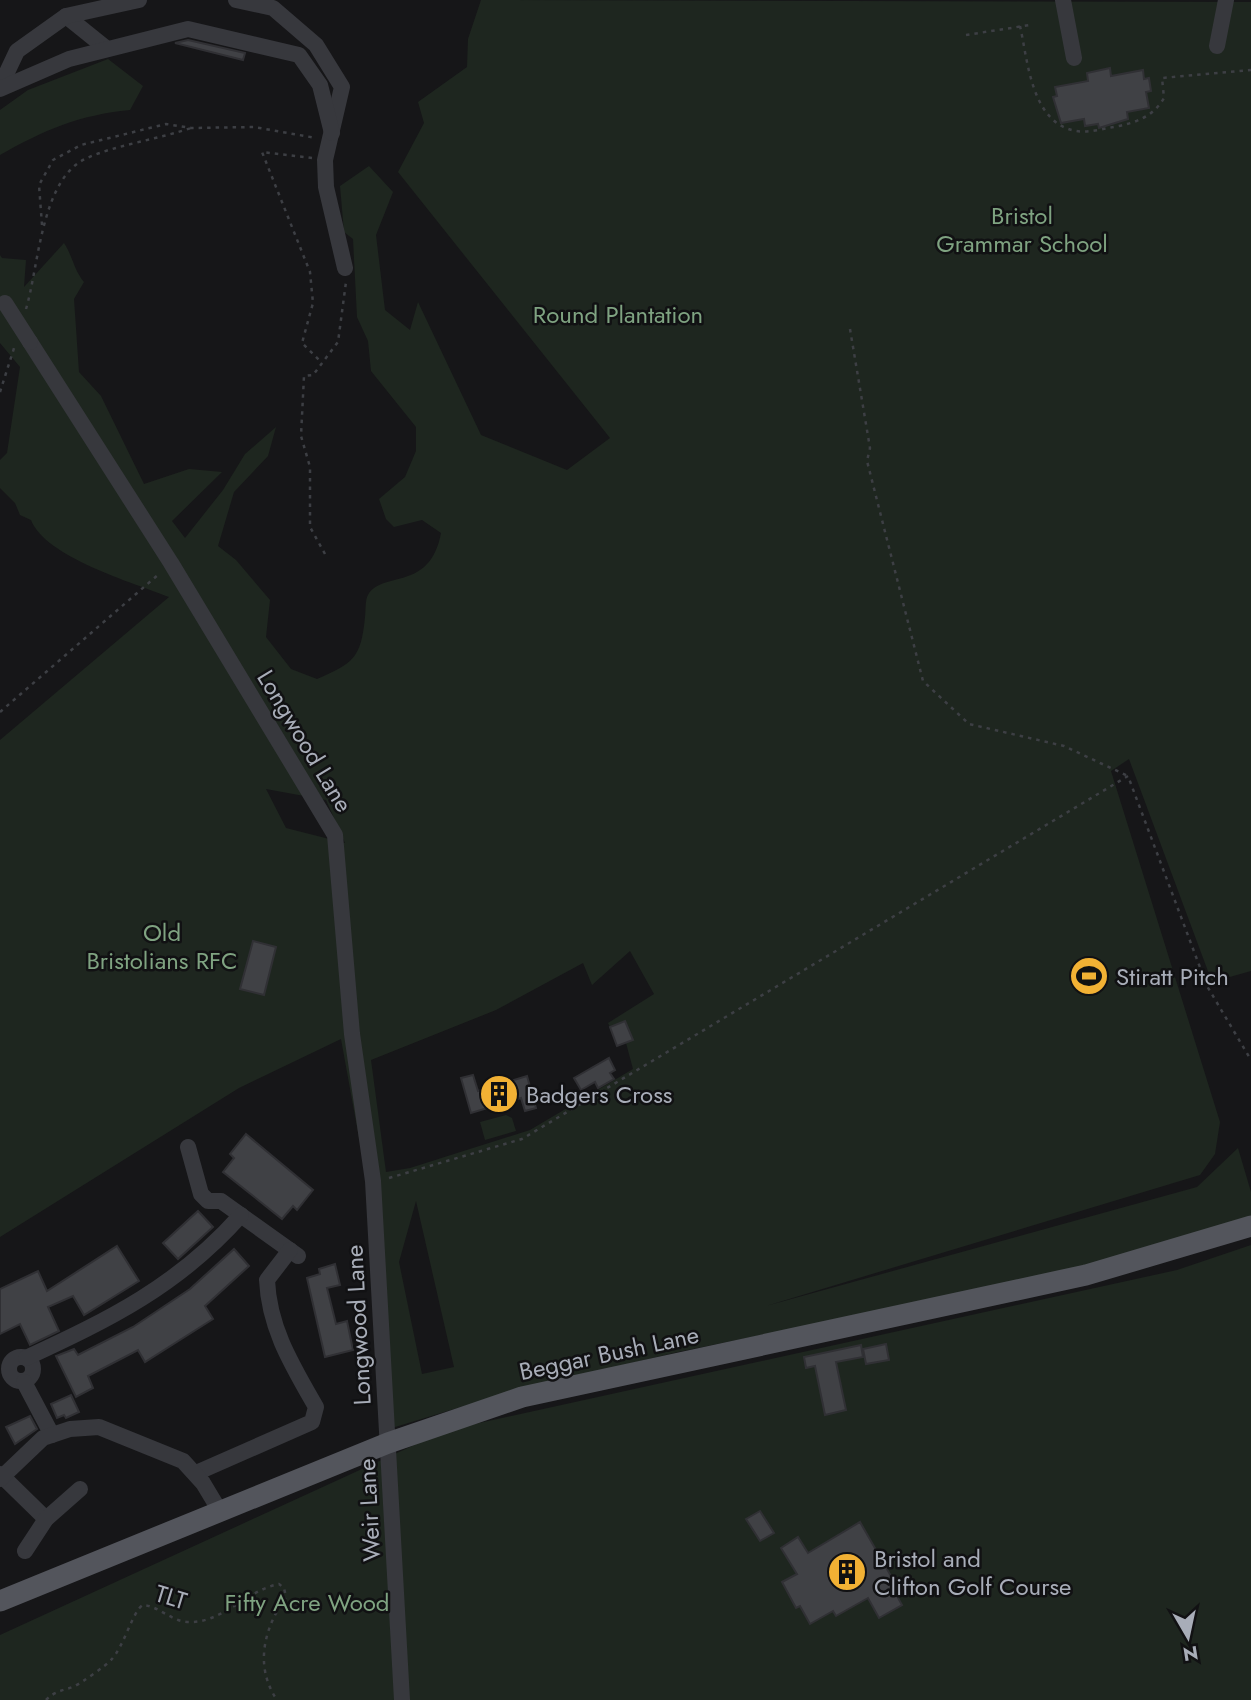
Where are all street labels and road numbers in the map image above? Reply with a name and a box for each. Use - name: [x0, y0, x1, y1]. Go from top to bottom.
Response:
- street label: Longwood Lane: [249, 663, 361, 819]
- street label: Longwood Lane: [336, 1244, 380, 1406]
- street label: Beggar Bush Lane: [516, 1317, 702, 1389]
- street label: Weir Lane: [349, 1458, 389, 1562]
- street label: TLT: [151, 1576, 191, 1618]

